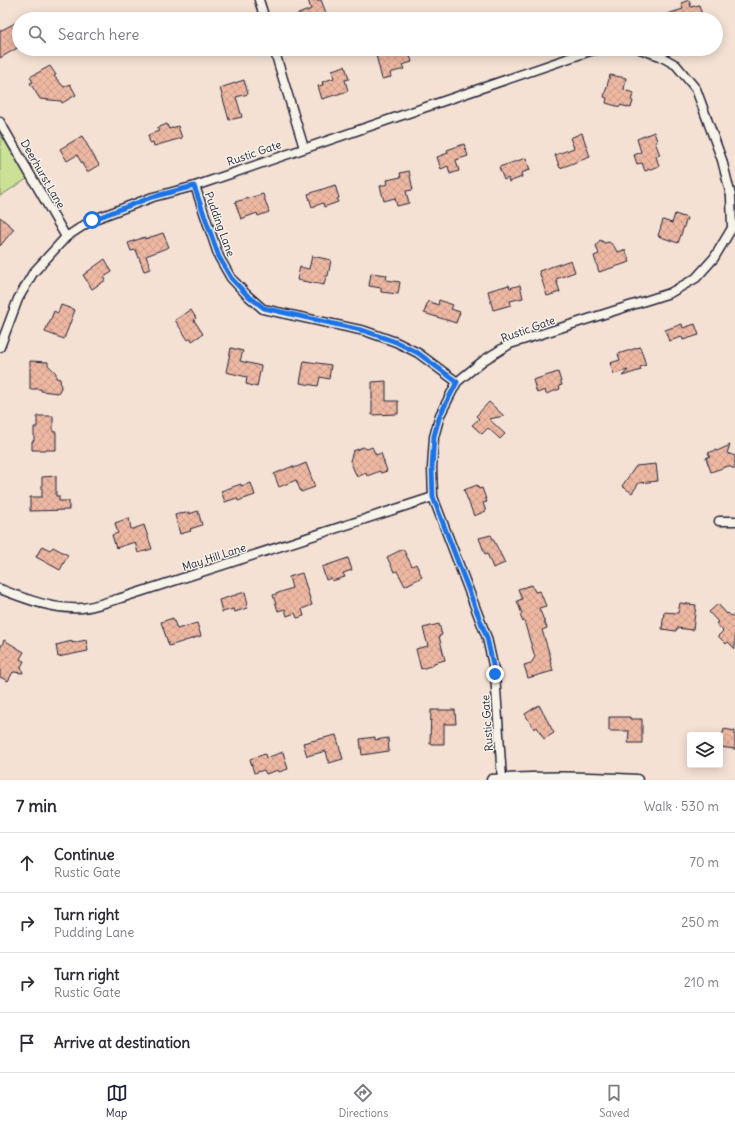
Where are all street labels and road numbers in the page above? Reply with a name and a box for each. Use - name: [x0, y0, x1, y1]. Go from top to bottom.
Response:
- street label: Deerhurst Lane: [18, 137, 68, 211]
- street label: Rustic Gate: [225, 137, 283, 169]
- street label: Pudding Lane: [202, 190, 238, 258]
- street label: Rustic Gate: [499, 313, 557, 345]
- street label: May Hill Lane: [180, 540, 248, 574]
- street label: Rustic Gate: [478, 694, 496, 752]

